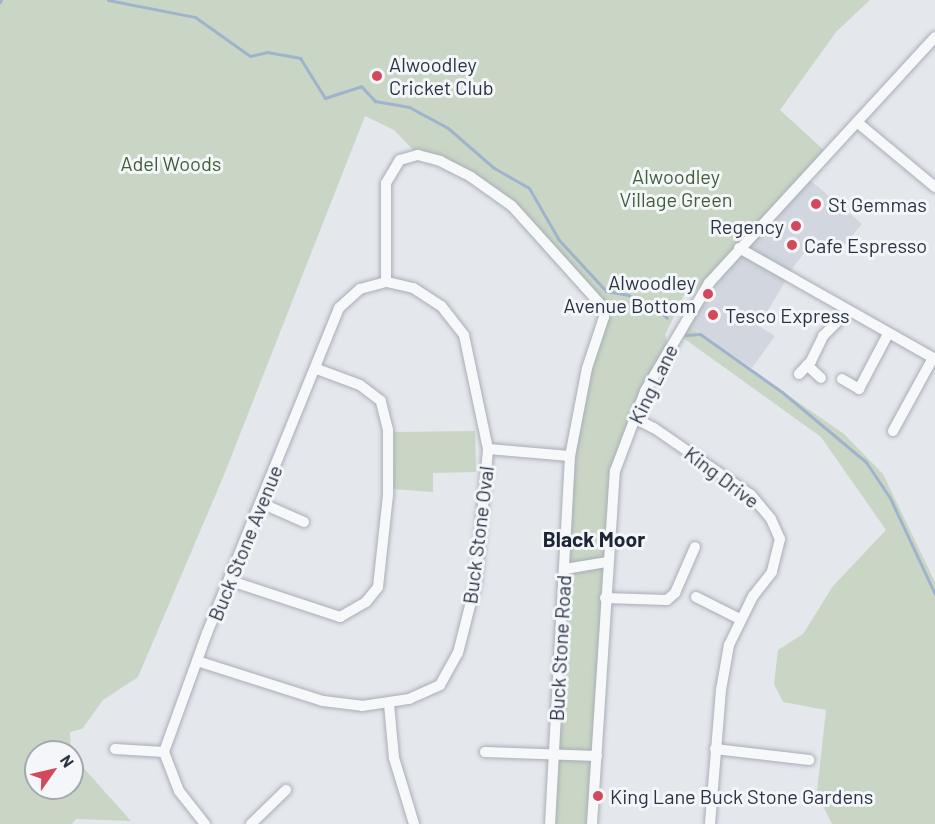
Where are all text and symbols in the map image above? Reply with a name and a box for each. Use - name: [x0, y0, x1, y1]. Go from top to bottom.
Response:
- place label: Alwoodley Cricket Club: [389, 52, 494, 99]
- marker: Alwoodley Cricket Club: [370, 69, 384, 83]
- park label: Adel Woods: [121, 151, 221, 175]
- park label: Alwoodley Village Green: [619, 165, 733, 212]
- place label: St Gemmas: [828, 192, 927, 216]
- marker: St Gemmas: [809, 197, 823, 211]
- place label: Regency: [710, 214, 784, 238]
- marker: Regency: [789, 219, 803, 233]
- place label: Cafe Espresso: [804, 233, 927, 257]
- marker: Cafe Espresso: [785, 238, 799, 252]
- place label: Alwoodley Avenue Bottom: [563, 270, 696, 317]
- marker: Alwoodley Avenue Bottom: [701, 287, 715, 301]
- place label: Tesco Express: [725, 303, 850, 327]
- marker: Tesco Express: [706, 308, 720, 322]
- street label: King Lane: [623, 340, 683, 428]
- street label: King Drive: [680, 441, 764, 513]
- street label: Buck Stone Avenue: [203, 462, 287, 624]
- street label: Buck Stone Oval: [458, 465, 498, 605]
- district label: Black Moor: [543, 526, 645, 552]
- street label: Buck Stone Road: [544, 574, 576, 722]
- north arrow: [24, 740, 84, 800]
- text: N: [57, 751, 79, 770]
- place label: King Lane Buck Stone Gardens: [610, 784, 873, 808]
- marker: King Lane Buck Stone Gardens: [591, 789, 605, 803]

